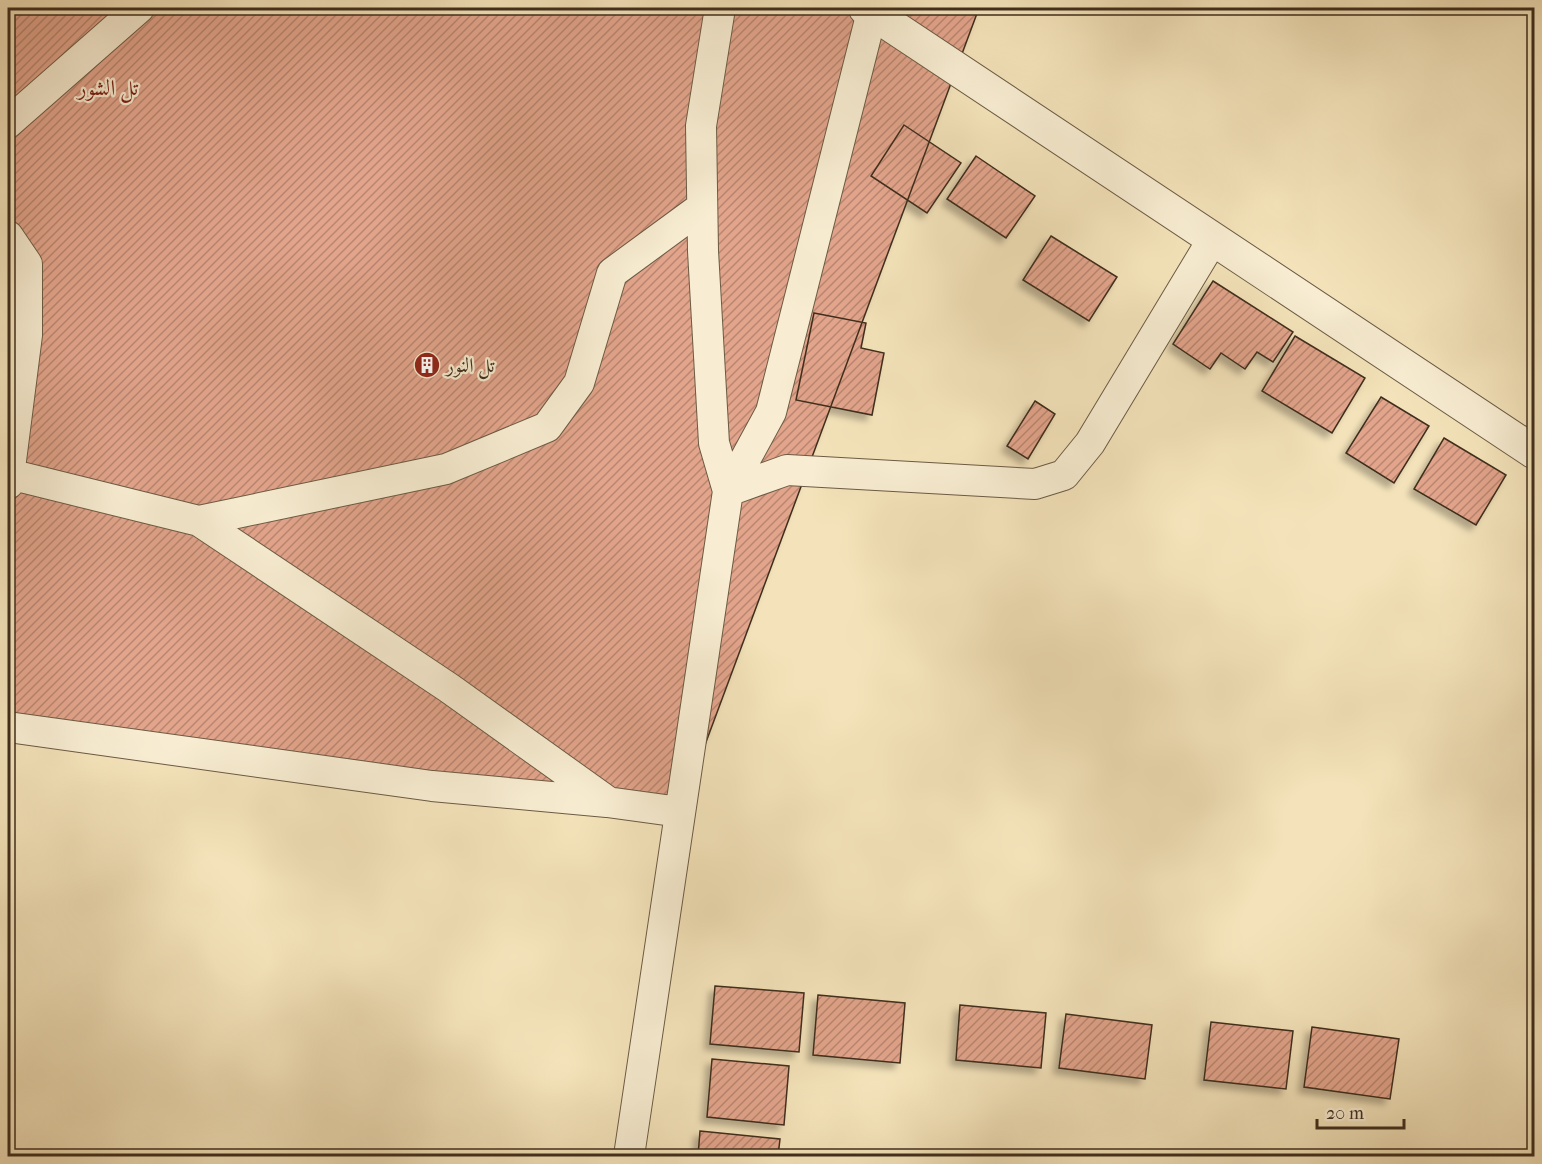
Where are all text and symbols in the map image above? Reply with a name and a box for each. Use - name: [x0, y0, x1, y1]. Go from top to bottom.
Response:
- district label: تل الشور: [76, 75, 139, 103]
- building icon: تل النور: [412, 350, 442, 380]
- place label: تل النور: [444, 354, 495, 380]
- scale bar: [1317, 1092, 1404, 1130]
- text: 20 m: [1326, 1103, 1364, 1124]

